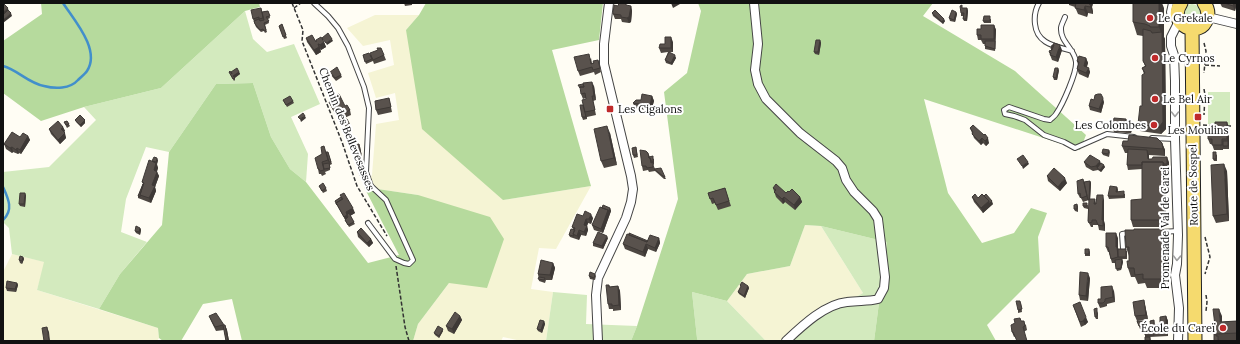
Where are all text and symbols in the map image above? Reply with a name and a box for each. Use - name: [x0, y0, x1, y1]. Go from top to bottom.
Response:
- place label: Le Grekale: [1158, 11, 1213, 25]
- marker: Le Grekale: [1145, 13, 1155, 23]
- place label: Le Cyrnos: [1163, 51, 1215, 65]
- marker: Le Cyrnos: [1150, 53, 1160, 63]
- street label: Chemin des Bellevesasses: [316, 65, 378, 193]
- place label: Le Bel Air: [1163, 92, 1212, 106]
- marker: Le Bel Air: [1150, 94, 1160, 104]
- place label: Les Cigalons: [618, 102, 682, 116]
- marker: Les Cigalons: [605, 104, 615, 114]
- one-way arrow: [1171, 111, 1179, 117]
- marker: Les Moulins: [1193, 112, 1203, 122]
- place label: Les Colombes: [1075, 118, 1146, 132]
- marker: Les Colombes: [1149, 120, 1159, 130]
- place label: Les Moulins: [1167, 123, 1229, 137]
- street label: Route de Sospel: [1185, 144, 1201, 226]
- street label: Promenade Val de Carei: [1158, 167, 1172, 289]
- one-way arrow: [1173, 255, 1181, 261]
- place label: École du Careï: [1141, 321, 1216, 335]
- marker: École du Careï: [1218, 323, 1228, 333]

